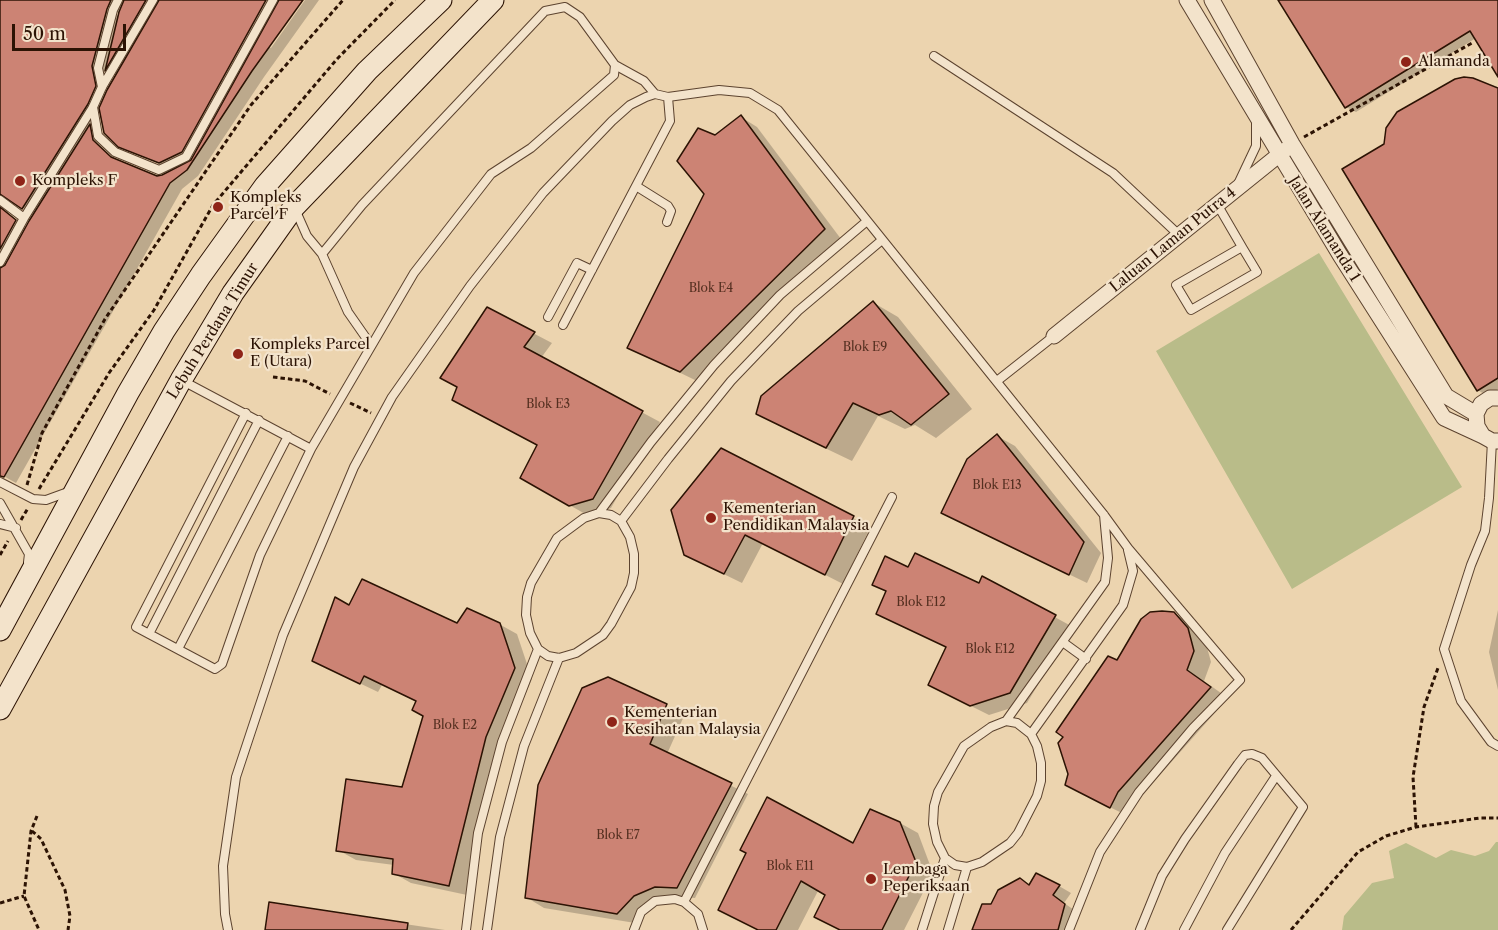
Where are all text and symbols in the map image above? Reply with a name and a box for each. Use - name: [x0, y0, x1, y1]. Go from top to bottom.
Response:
- scale bar: [15, 12, 129, 50]
- text: 50 m: [23, 23, 66, 45]
- place label: Alamanda: [1418, 53, 1490, 71]
- marker: Alamanda: [1399, 55, 1413, 69]
- place label: Kompleks F: [32, 172, 117, 190]
- street label: Jalan Alamanda 1: [1284, 173, 1364, 285]
- marker: Kompleks F: [13, 174, 27, 188]
- street label: Laluan Laman Putra 4: [1106, 184, 1240, 296]
- place label: Kompleks Parcel F: [230, 189, 302, 224]
- marker: Kompleks Parcel F: [211, 200, 225, 214]
- street label: Lebuh Perdana Timur: [164, 259, 262, 403]
- house number: Blok E4: [689, 282, 733, 296]
- place label: Kompleks Parcel E (Utara): [250, 336, 370, 371]
- house number: Blok E9: [843, 341, 887, 355]
- marker: Kompleks Parcel E (Utara): [231, 347, 245, 361]
- house number: Blok E3: [526, 398, 570, 412]
- house number: Blok E13: [972, 479, 1022, 493]
- place label: Kementerian Pendidikan Malaysia: [723, 500, 869, 535]
- marker: Kementerian Pendidikan Malaysia: [704, 511, 718, 525]
- house number: Blok E12: [896, 596, 946, 610]
- house number: Blok E12: [965, 643, 1015, 657]
- place label: Kementerian Kesihatan Malaysia: [624, 704, 761, 739]
- marker: Kementerian Kesihatan Malaysia: [605, 715, 619, 729]
- house number: Blok E2: [433, 719, 477, 733]
- house number: Blok E7: [596, 829, 640, 843]
- house number: Blok E11: [766, 860, 814, 874]
- place label: Lembaga Peperiksaan: [883, 861, 970, 896]
- marker: Lembaga Peperiksaan: [864, 872, 878, 886]

